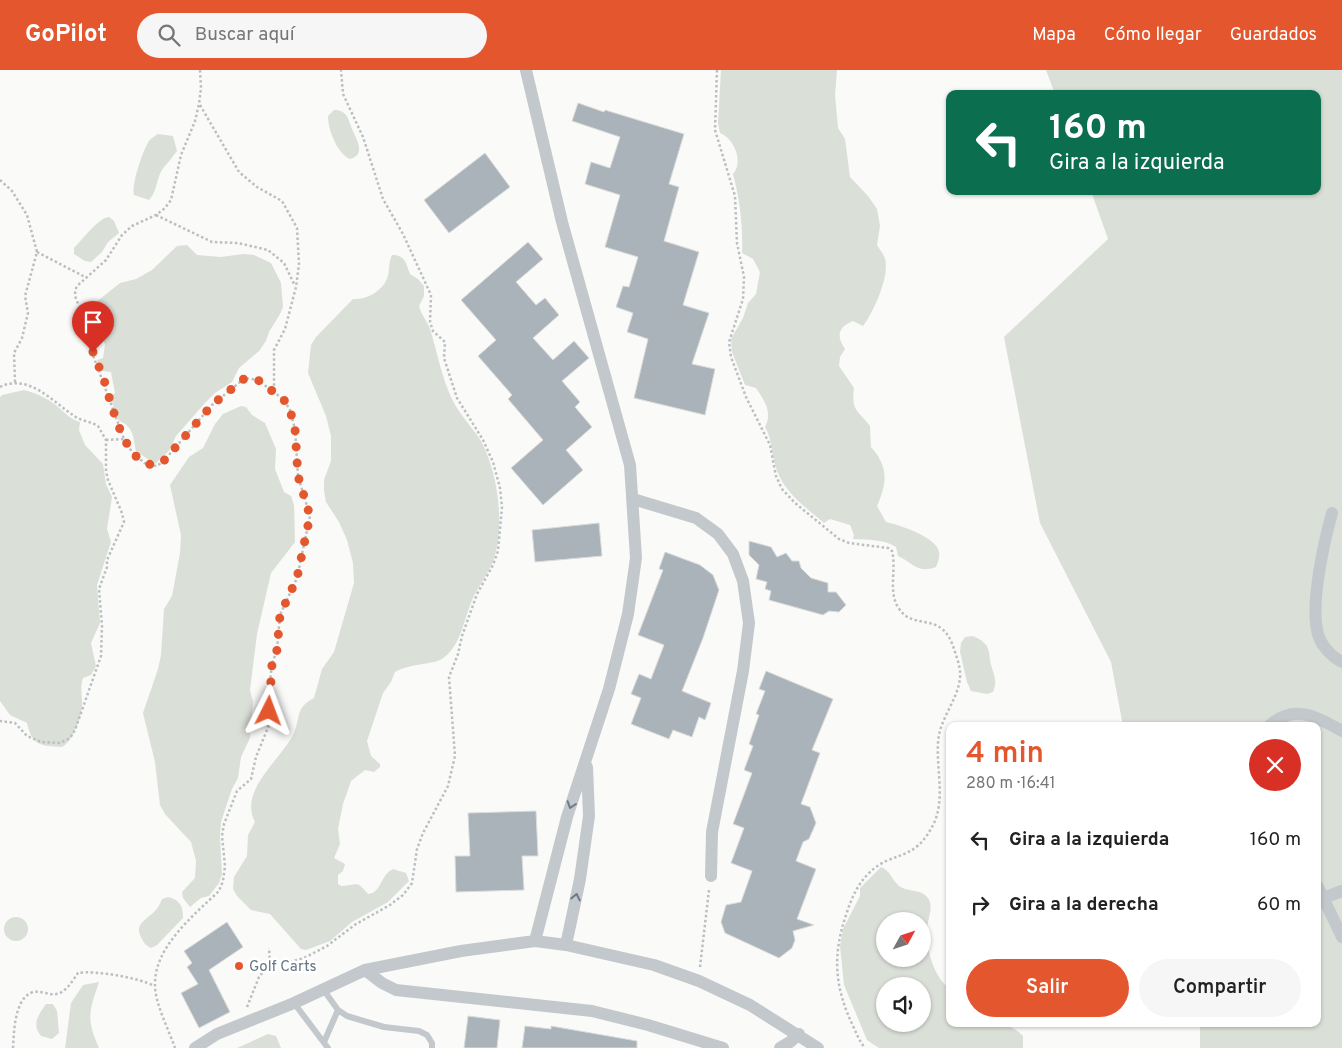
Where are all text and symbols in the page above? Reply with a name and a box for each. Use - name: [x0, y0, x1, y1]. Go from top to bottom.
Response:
- search box: [137, 13, 487, 58]
- text: GoPilot: [25, 20, 107, 50]
- icon: search: [155, 21, 183, 49]
- text: Buscar aquí: [195, 23, 295, 47]
- text: Mapa: [1032, 24, 1076, 47]
- text: Cómo llegar: [1104, 24, 1202, 47]
- text: Guardados: [1230, 24, 1317, 47]
- text: 160 m: [1049, 107, 1147, 151]
- icon: left: [966, 110, 1031, 175]
- text: Gira a la izquierda: [1049, 150, 1225, 177]
- pin: [72, 301, 114, 352]
- icon: arrive: [79, 308, 107, 336]
- position arrow: [242, 684, 294, 736]
- text: 4 min: [966, 736, 1044, 773]
- button: close: [1249, 739, 1301, 791]
- text: 280 m · 16:41: [966, 774, 1056, 794]
- one-way arrow: [567, 800, 577, 808]
- icon: left: [966, 826, 994, 854]
- text: Gira a la izquierda: [1009, 828, 1169, 852]
- text: 160 m: [1250, 828, 1301, 852]
- icon: right: [966, 891, 994, 919]
- one-way arrow: [570, 893, 581, 902]
- text: Gira a la derecha: [1009, 893, 1159, 917]
- text: 60 m: [1257, 893, 1301, 917]
- north arrow: [876, 912, 931, 968]
- map controls: [876, 912, 931, 1032]
- place label: Golf Carts: [249, 958, 317, 977]
- button: Salir: [966, 959, 1129, 1017]
- button: Compartir: [1139, 959, 1301, 1017]
- marker: Golf Carts: [233, 960, 245, 972]
- button: sound: [876, 977, 931, 1032]

